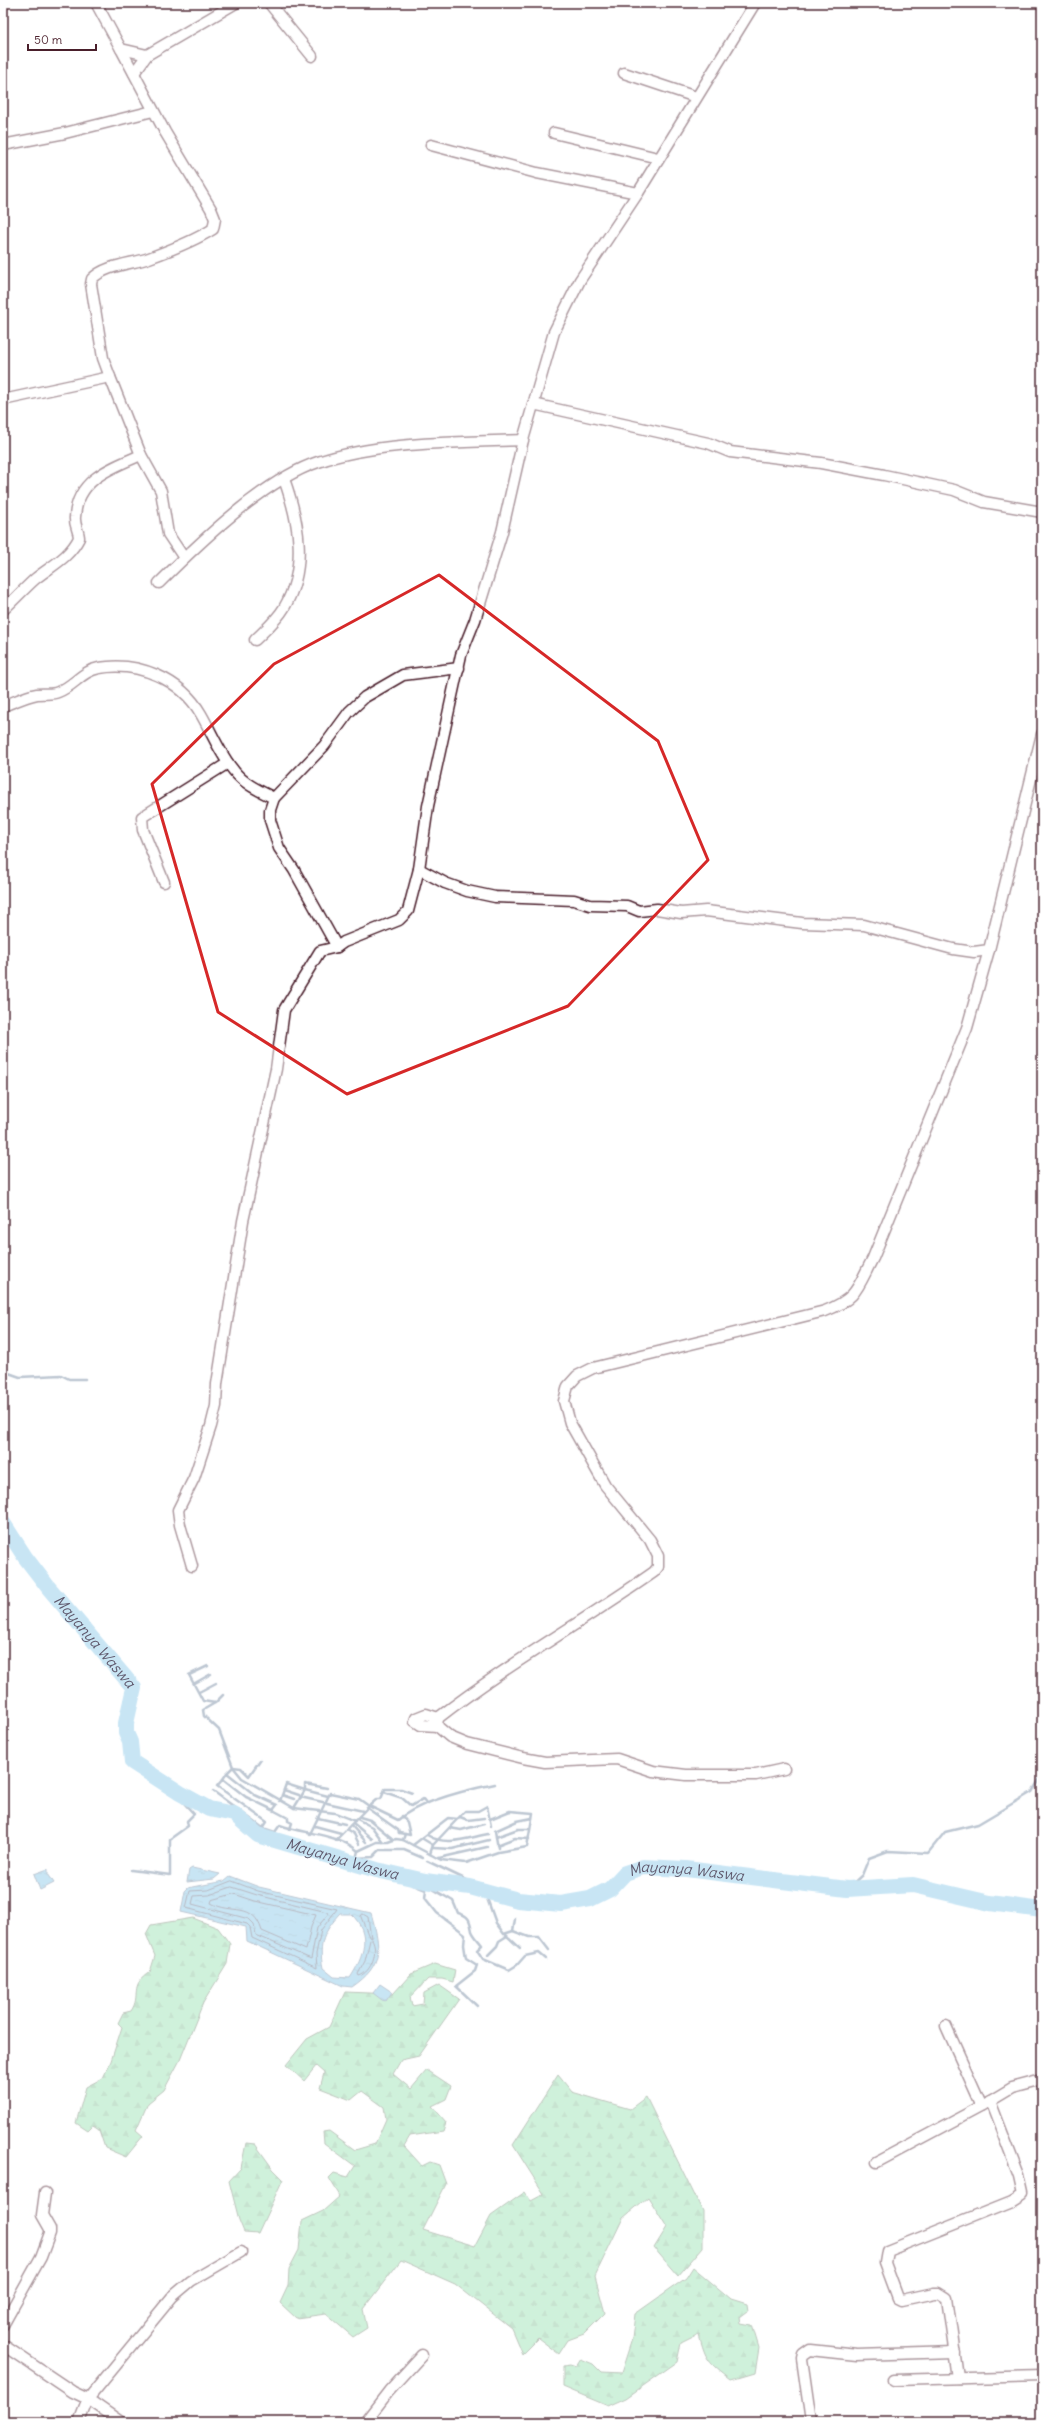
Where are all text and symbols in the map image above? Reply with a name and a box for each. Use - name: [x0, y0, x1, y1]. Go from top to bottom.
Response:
- scale bar: [28, 26, 96, 52]
- text: 50 m: [34, 32, 63, 47]
- water label: Mayanya Waswa: [50, 1591, 141, 1693]
- water label: Mayanya Waswa: [284, 1834, 402, 1884]
- water label: Mayanya Waswa: [626, 1857, 746, 1885]

